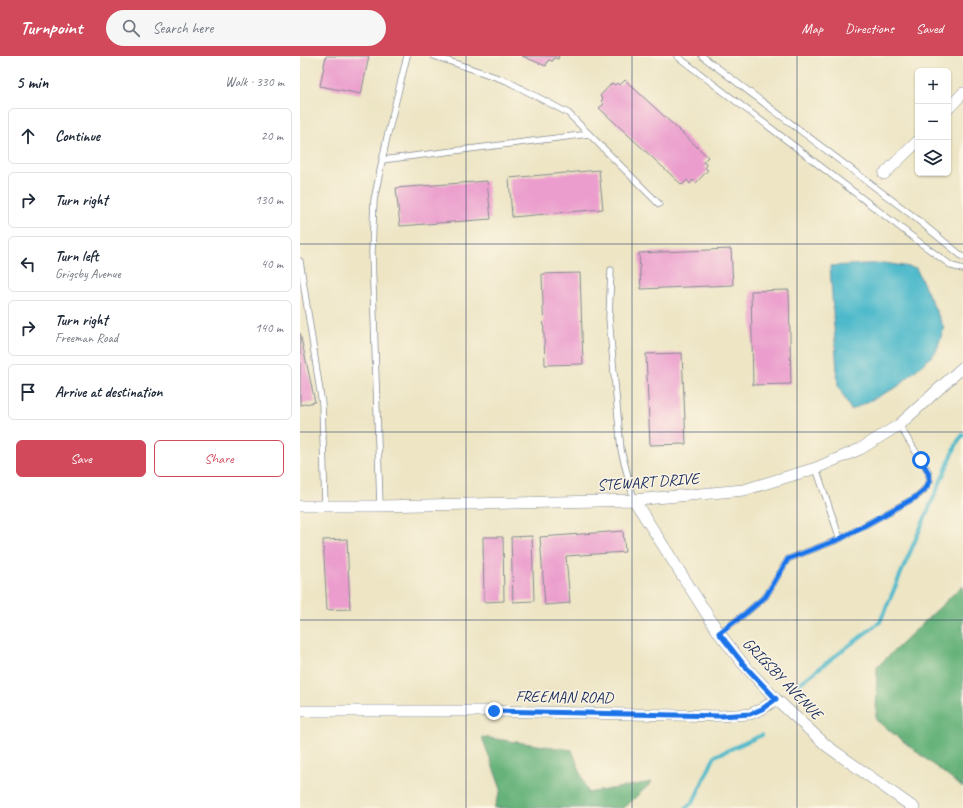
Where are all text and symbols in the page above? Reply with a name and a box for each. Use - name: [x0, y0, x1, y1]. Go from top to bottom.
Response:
- search box: [106, 10, 386, 46]
- text: Turnpoint: [20, 16, 82, 40]
- icon: search: [120, 17, 142, 39]
- text: Search here: [152, 19, 214, 38]
- text: Map: [802, 20, 823, 37]
- text: Directions: [845, 20, 894, 37]
- text: Saved: [916, 20, 943, 37]
- map controls: [915, 68, 951, 176]
- button: +: [915, 68, 951, 104]
- text: 5 min: [16, 72, 48, 93]
- text: Walk · 330 m: [225, 74, 284, 90]
- button: −: [915, 104, 951, 140]
- icon: ahead: [17, 125, 39, 147]
- text: Continue: [55, 127, 100, 146]
- text: 20 m: [261, 128, 283, 144]
- button: layers: [915, 140, 951, 176]
- icon: right: [17, 189, 39, 211]
- text: Turn right: [55, 191, 108, 210]
- text: 130 m: [255, 192, 283, 208]
- text: Turn left: [55, 247, 98, 266]
- icon: left: [17, 253, 39, 275]
- text: 40 m: [261, 256, 283, 272]
- text: Grigsby Avenue: [55, 266, 121, 282]
- text: Turn right: [55, 311, 108, 330]
- icon: right: [17, 317, 39, 339]
- text: 140 m: [255, 320, 283, 336]
- text: Freeman Road: [55, 330, 118, 346]
- icon: arrive: [17, 381, 39, 403]
- text: Arrive at destination: [55, 383, 162, 402]
- button: Save: [16, 440, 146, 477]
- button: Share: [154, 440, 284, 477]
- route start: [912, 451, 930, 469]
- street label: STEWART DRIVE: [597, 468, 702, 496]
- street label: GRIGSBY AVENUE: [738, 634, 828, 725]
- street label: FREEMAN ROAD: [515, 686, 615, 708]
- route end: [485, 702, 503, 720]

